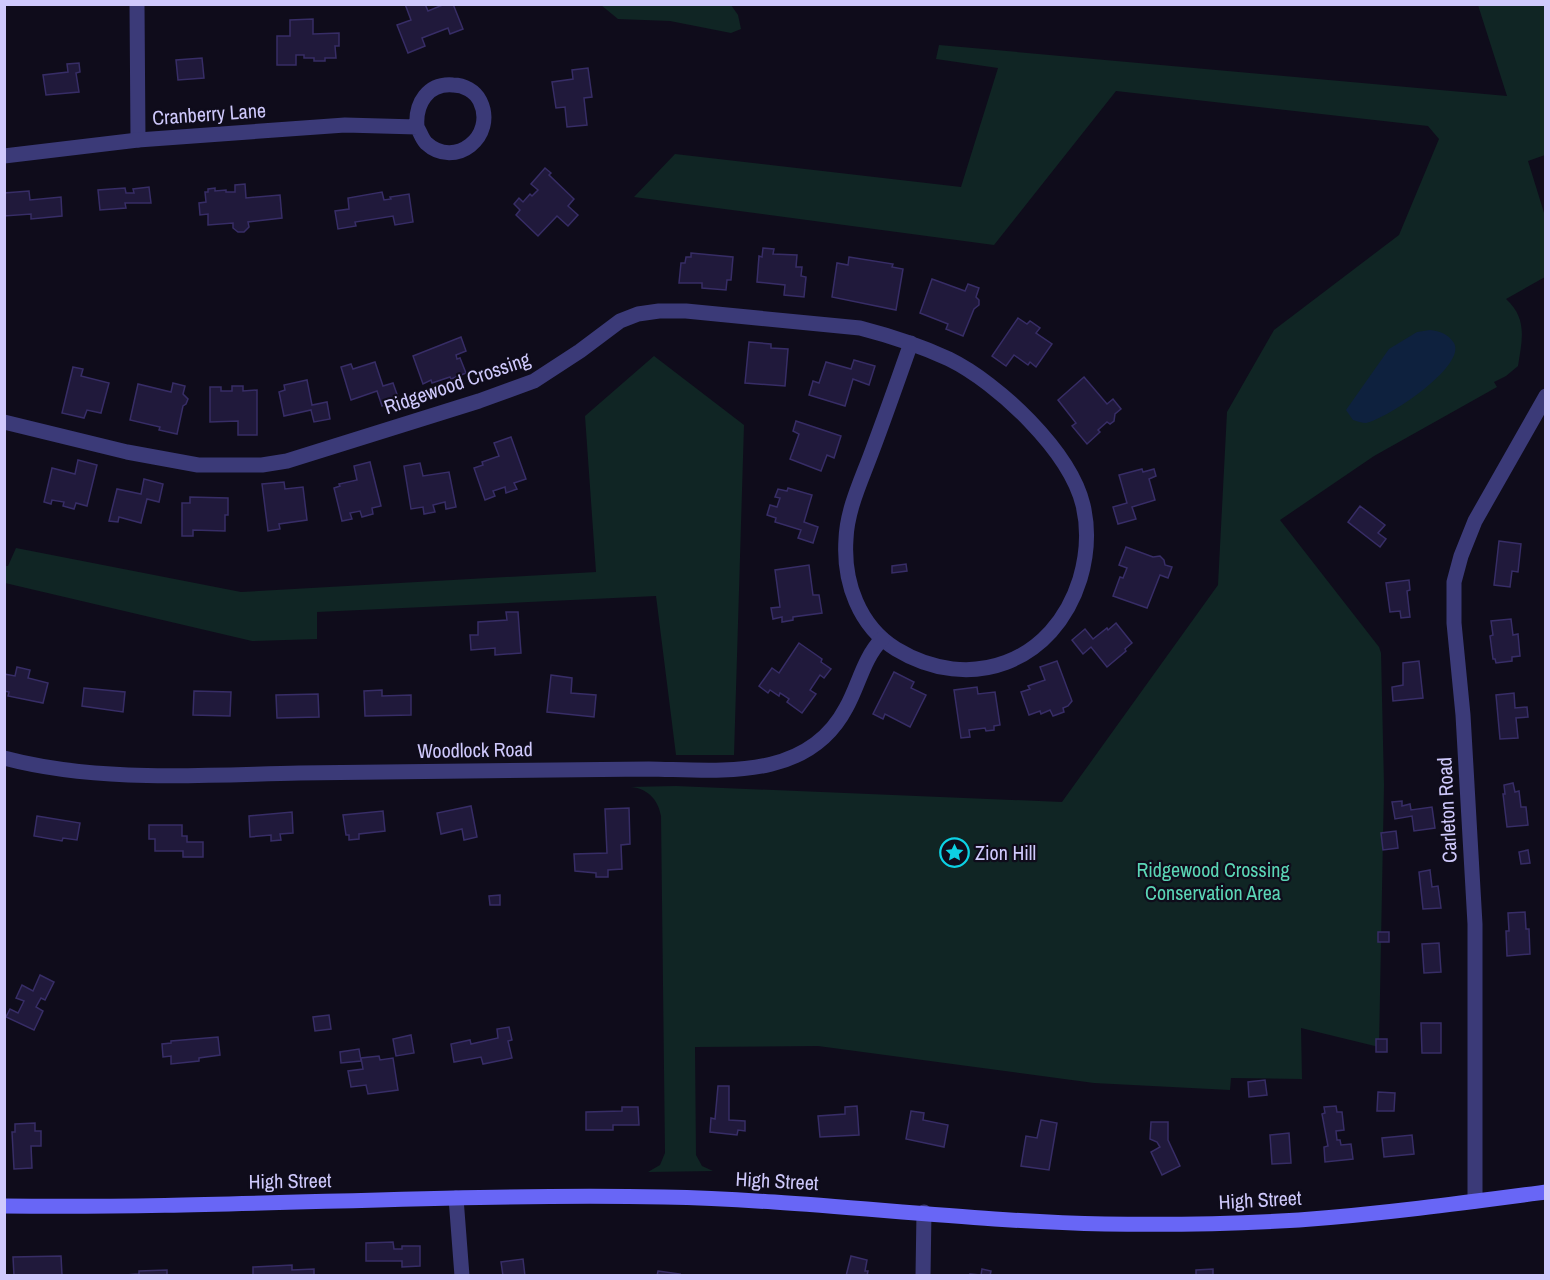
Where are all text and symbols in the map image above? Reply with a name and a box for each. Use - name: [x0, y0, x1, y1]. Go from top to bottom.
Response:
- street label: Cranberry Lane: [151, 96, 267, 131]
- street label: Ridgewood Crossing: [380, 345, 534, 420]
- street label: Woodlock Road: [417, 735, 533, 764]
- street label: Carleton Road: [1430, 757, 1463, 864]
- place icon: Zion Hill: [938, 837, 970, 869]
- place label: Zion Hill: [975, 839, 1036, 866]
- park label: Ridgewood Crossing Conservation Area: [1136, 856, 1290, 906]
- street label: High Street: [735, 1165, 820, 1196]
- street label: High Street: [248, 1166, 332, 1195]
- street label: High Street: [1218, 1184, 1303, 1215]

